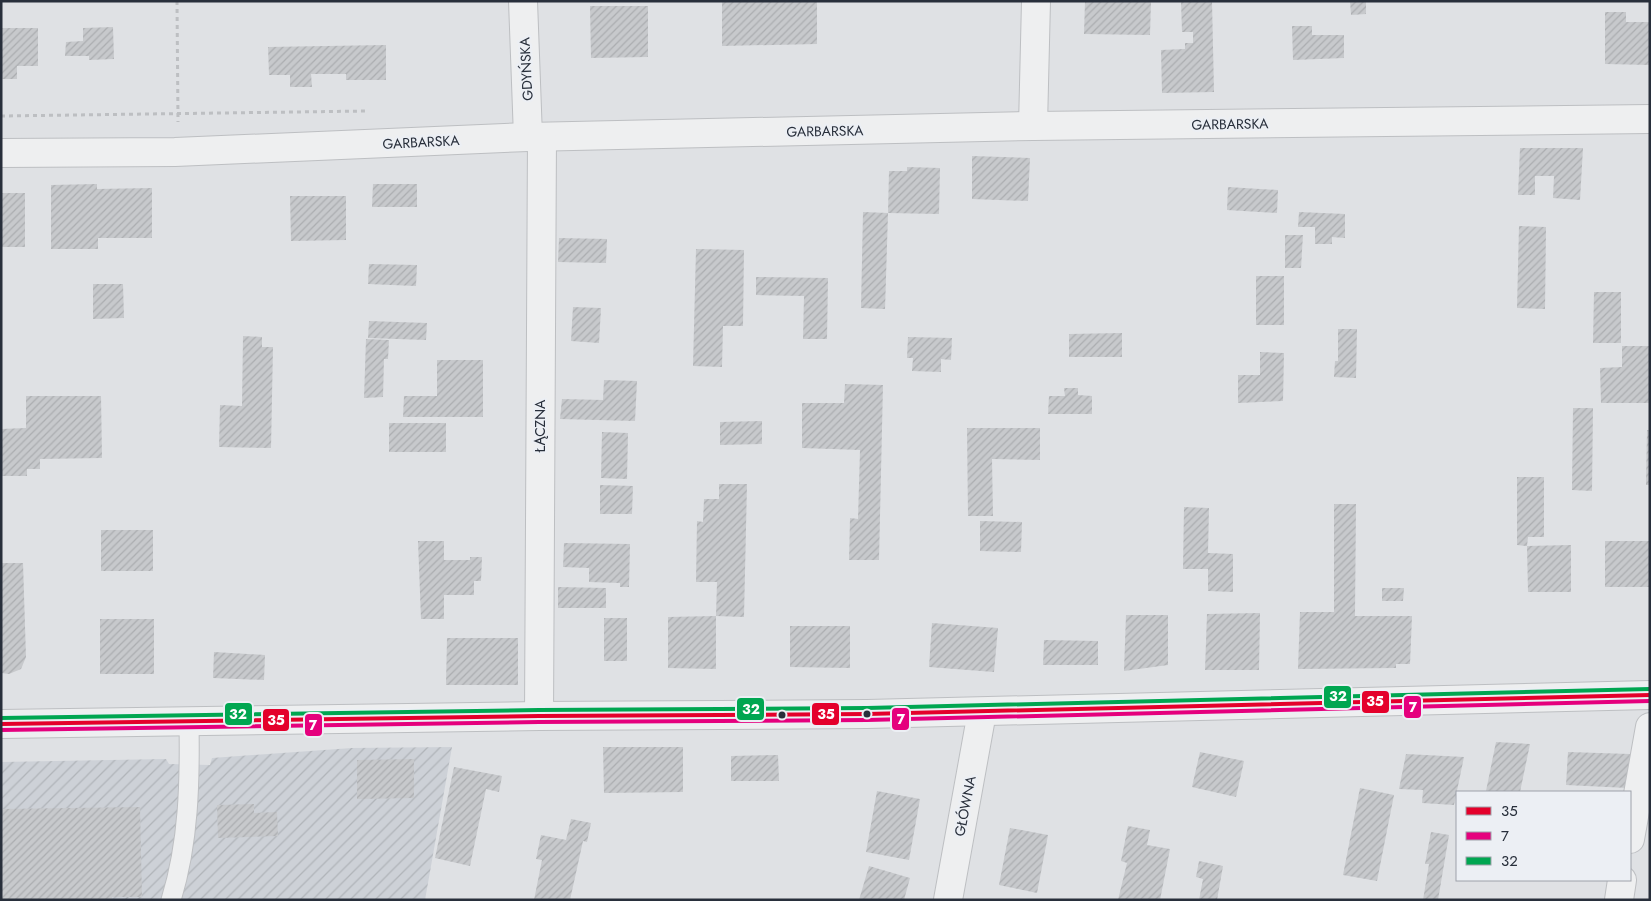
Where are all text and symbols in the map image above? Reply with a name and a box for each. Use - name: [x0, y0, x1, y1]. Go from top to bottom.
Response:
- street label: GDYŃSKA: [514, 36, 538, 101]
- street label: GARBARSKA: [1191, 113, 1269, 135]
- street label: GARBARSKA: [786, 120, 864, 142]
- street label: GARBARSKA: [382, 130, 461, 154]
- street label: ŁĄCZNA: [530, 399, 550, 453]
- line badge: 32: [1323, 685, 1352, 709]
- text: 32: [1329, 686, 1347, 706]
- line badge: 35: [1361, 690, 1390, 714]
- text: 35: [1366, 691, 1384, 711]
- line badge: 7: [1403, 695, 1422, 719]
- line badge: 32: [736, 697, 765, 721]
- text: 7: [1409, 697, 1418, 717]
- text: 32: [742, 699, 760, 719]
- line badge: 32: [224, 702, 253, 726]
- line badge: 35: [811, 702, 840, 726]
- text: 32: [229, 704, 247, 724]
- text: 35: [817, 704, 835, 724]
- line badge: 7: [891, 707, 910, 731]
- line badge: 35: [262, 708, 290, 732]
- unlabelled marker: [862, 709, 872, 719]
- text: 7: [897, 709, 906, 729]
- text: 35: [267, 710, 285, 730]
- unlabelled marker: [777, 710, 787, 720]
- line badge: 7: [304, 713, 323, 737]
- text: 7: [309, 715, 318, 735]
- street label: GŁÓWNA: [949, 773, 981, 838]
- legend: [1456, 791, 1631, 881]
- text: 35: [1501, 800, 1518, 822]
- text: 7: [1501, 825, 1509, 847]
- text: 32: [1501, 850, 1518, 872]

